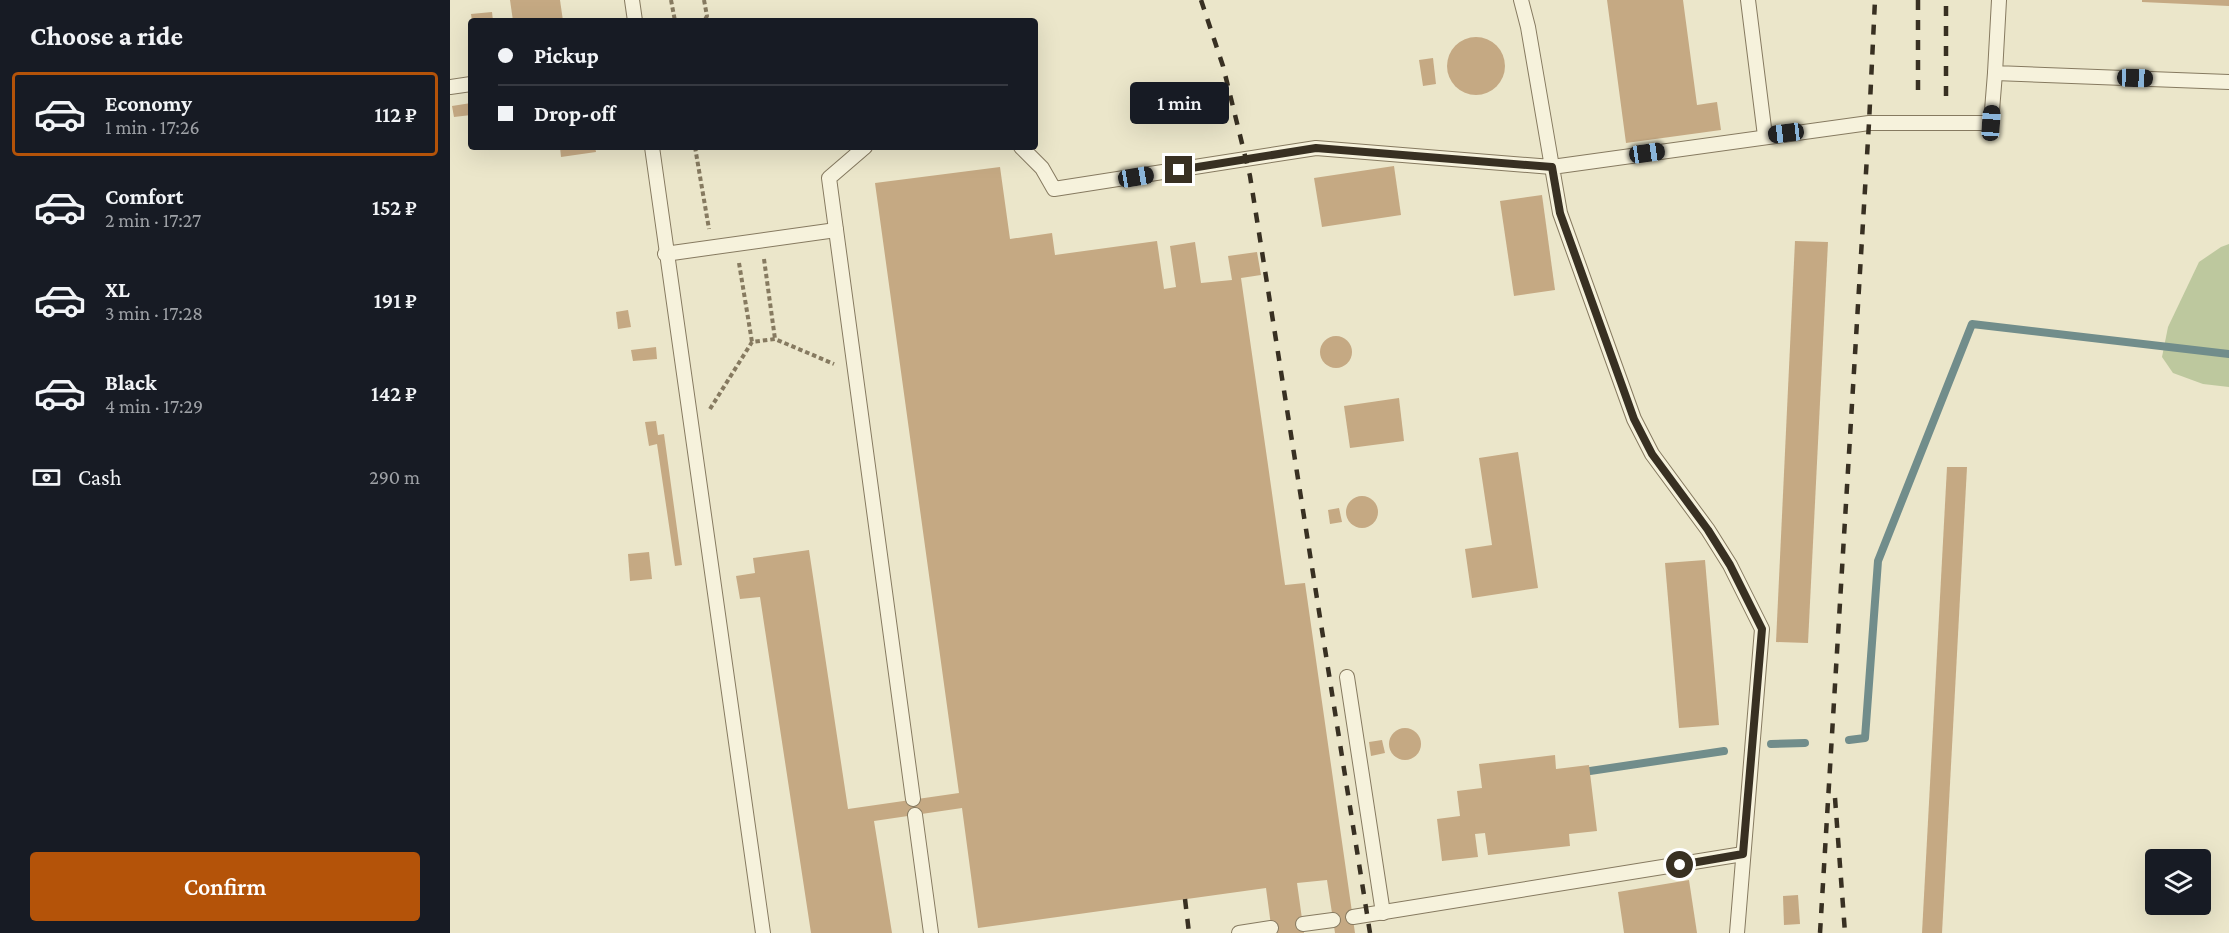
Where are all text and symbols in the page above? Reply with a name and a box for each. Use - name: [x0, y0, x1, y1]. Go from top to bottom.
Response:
- text: Choose a ride: [30, 21, 183, 51]
- text: Pickup: [534, 43, 599, 68]
- car: [2117, 68, 2153, 88]
- callout: 1 min: [1130, 83, 1228, 125]
- icon: car: [33, 87, 87, 141]
- text: Economy: [105, 91, 192, 116]
- text: 1 min: [1157, 92, 1202, 114]
- text: Drop-off: [534, 101, 616, 126]
- text: 112 ₽: [374, 102, 417, 127]
- car: [1981, 104, 2001, 142]
- text: 1 min · 17:26: [105, 116, 200, 138]
- car: [1767, 122, 1805, 144]
- car: [1628, 142, 1666, 164]
- route end: [1165, 156, 1192, 183]
- car: [1117, 165, 1155, 189]
- icon: car: [33, 180, 87, 234]
- text: Comfort: [105, 184, 183, 209]
- text: 152 ₽: [372, 195, 417, 220]
- text: 2 min · 17:27: [105, 209, 201, 231]
- icon: car: [33, 273, 87, 327]
- text: XL: [105, 277, 130, 302]
- text: 191 ₽: [374, 288, 417, 313]
- text: 3 min · 17:28: [105, 302, 203, 324]
- icon: car: [33, 366, 87, 420]
- text: Black: [105, 370, 157, 395]
- text: 142 ₽: [371, 381, 417, 406]
- text: 4 min · 17:29: [105, 395, 203, 417]
- icon: cash: [30, 461, 63, 494]
- text: Cash: [78, 465, 122, 490]
- text: 290 m: [369, 466, 420, 488]
- map controls: [2145, 849, 2211, 915]
- button: layers: [2145, 849, 2211, 915]
- route start: [1666, 851, 1693, 878]
- button: Confirm: [30, 852, 420, 921]

